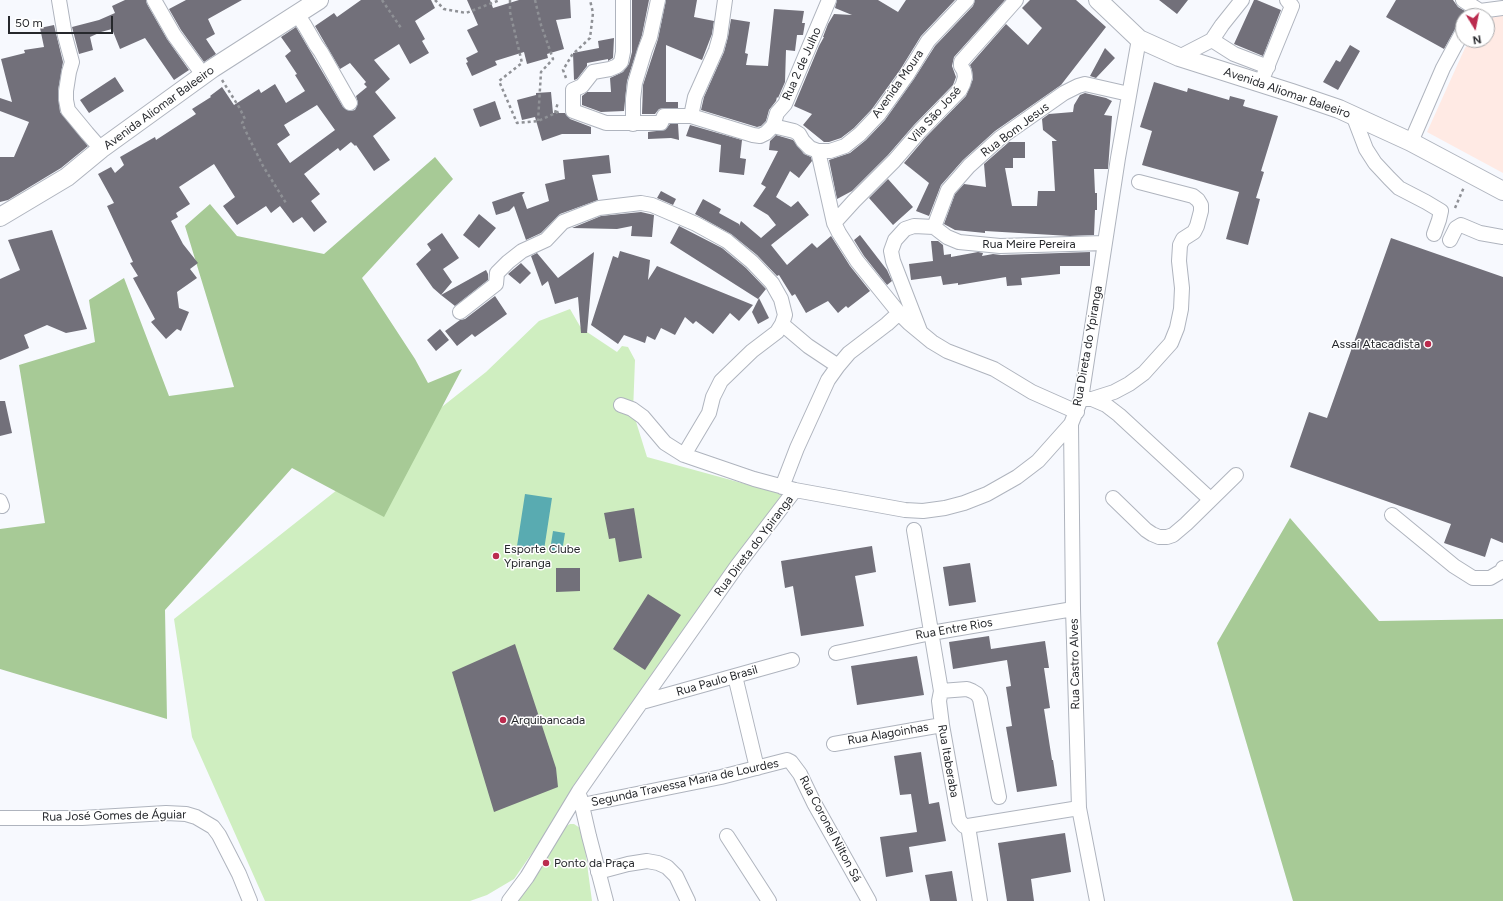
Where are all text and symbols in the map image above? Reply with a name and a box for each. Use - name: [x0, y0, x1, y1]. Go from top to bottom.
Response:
- scale bar: [10, 8, 115, 34]
- north arrow: [1455, 8, 1495, 48]
- text: 50 m: [15, 16, 43, 30]
- street label: Rua 2 de Julho: [779, 25, 825, 103]
- text: N: [1472, 32, 1482, 46]
- street label: Avenida Moura: [869, 47, 927, 121]
- street label: Avenida Aliomar Baleeiro: [101, 63, 217, 153]
- street label: Avenida Aliomar Baleeiro: [1222, 65, 1352, 121]
- street label: Vila São José: [906, 84, 964, 146]
- street label: Rua Bom Jesus: [978, 100, 1052, 160]
- street label: Rua Meire Pereira: [982, 237, 1076, 251]
- street label: Rua Direta do Ypiranga: [1070, 285, 1106, 407]
- place label: Assaí Atacadista: [1331, 337, 1420, 351]
- marker: Assaí Atacadista: [1423, 339, 1433, 349]
- street label: Rua Direta do Ypiranga: [711, 493, 797, 599]
- place label: Esporte Clube Ypiranga: [504, 542, 580, 570]
- marker: Esporte Clube Ypiranga: [491, 551, 501, 561]
- street label: Rua Entre Rios: [914, 615, 994, 643]
- street label: Rua Castro Alves: [1067, 618, 1083, 710]
- street label: Rua Paulo Brasil: [675, 662, 759, 700]
- place label: Arquibancada: [511, 713, 585, 727]
- marker: Arquibancada: [498, 715, 508, 725]
- street label: Rua Alagoinhas: [846, 720, 930, 748]
- street label: Rua Itaberaba: [934, 723, 962, 799]
- street label: Segunda Travessa Maria de Lourdes: [590, 756, 780, 810]
- street label: Rua Coronel Nilton Sá: [796, 773, 864, 885]
- street label: Rua José Gomes de Águiar: [42, 808, 186, 824]
- place label: Ponto da Praça: [554, 856, 635, 870]
- marker: Ponto da Praça: [541, 858, 551, 868]

